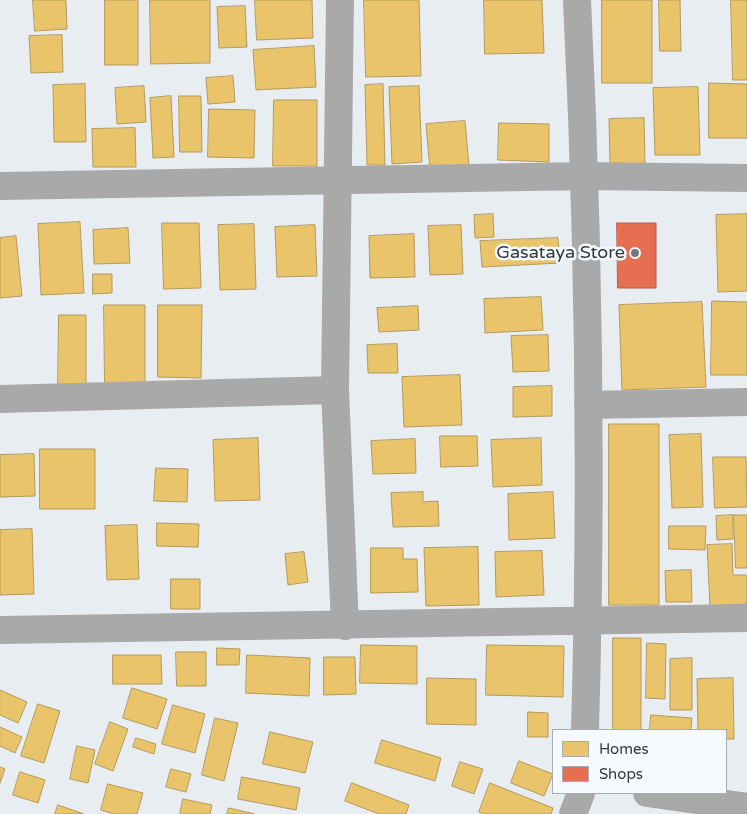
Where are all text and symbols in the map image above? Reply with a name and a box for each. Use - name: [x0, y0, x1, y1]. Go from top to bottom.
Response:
- place label: Gasataya Store: [496, 242, 625, 264]
- marker: Gasataya Store: [629, 247, 641, 259]
- legend: [552, 729, 727, 794]
- text: Homes: [599, 740, 649, 758]
- text: Shops: [599, 765, 643, 783]

